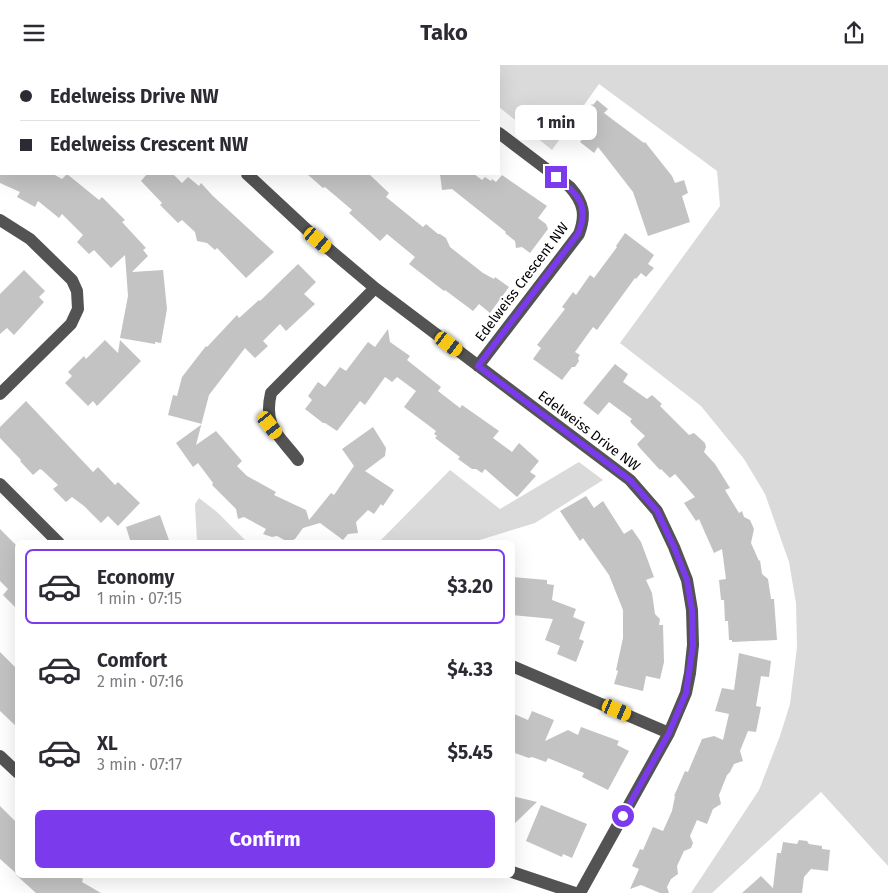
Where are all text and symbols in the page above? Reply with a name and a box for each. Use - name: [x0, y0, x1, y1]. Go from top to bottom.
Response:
- icon: menu: [20, 19, 48, 47]
- text: Tako: [420, 19, 468, 46]
- icon: share: [840, 19, 868, 47]
- text: Edelweiss Drive NW: [50, 85, 219, 108]
- callout: 1 min: [515, 104, 597, 139]
- text: 1 min: [537, 113, 575, 132]
- text: Edelweiss Crescent NW: [50, 133, 248, 156]
- route end: [545, 166, 567, 188]
- street label: Edelweiss Crescent NW: [472, 219, 573, 345]
- car: [301, 225, 334, 255]
- car: [432, 329, 465, 359]
- street label: Edelweiss Drive NW: [535, 387, 644, 475]
- car: [254, 409, 285, 441]
- icon: car: [37, 564, 82, 609]
- text: Economy: [97, 566, 174, 589]
- text: $3.20: [447, 575, 493, 598]
- text: 1 min · 07:15: [97, 589, 182, 608]
- icon: car: [37, 647, 82, 692]
- text: Comfort: [97, 649, 167, 672]
- text: $4.33: [447, 658, 493, 681]
- text: 2 min · 07:16: [97, 672, 183, 691]
- car: [600, 697, 633, 723]
- icon: car: [37, 730, 82, 775]
- text: XL: [97, 732, 118, 755]
- text: $5.45: [448, 741, 493, 764]
- text: 3 min · 07:17: [97, 755, 182, 774]
- route start: [612, 805, 634, 827]
- button: Confirm: [35, 810, 495, 868]

